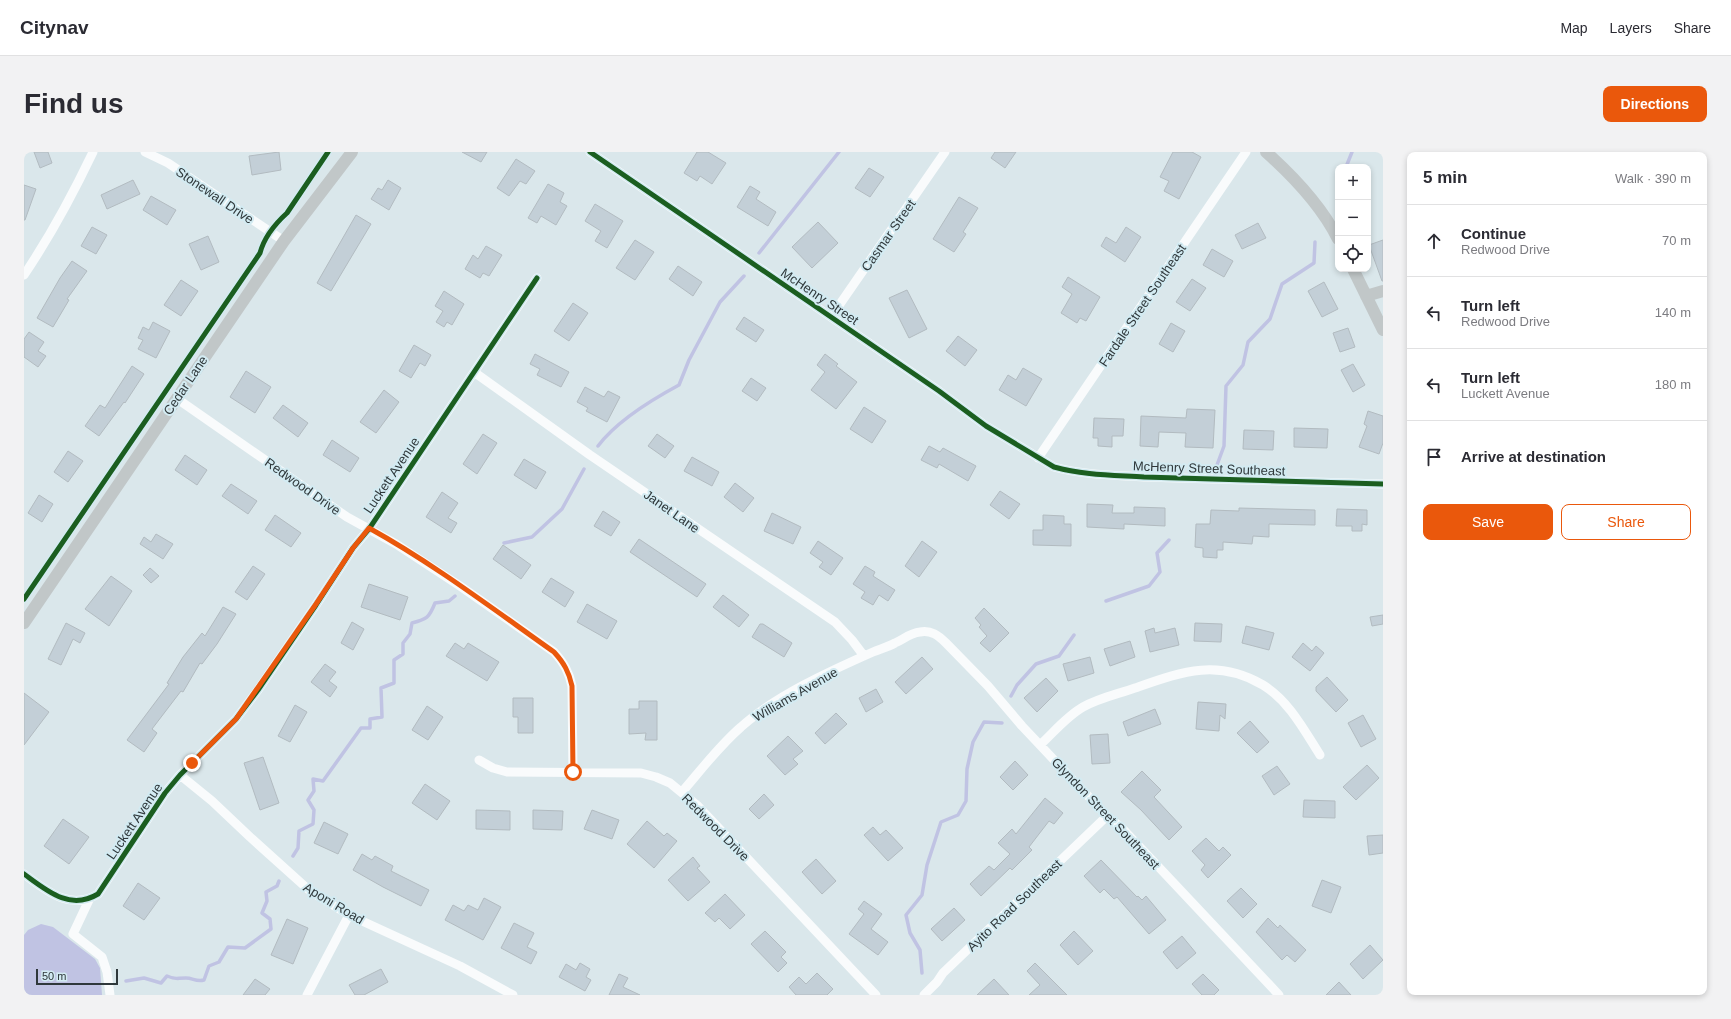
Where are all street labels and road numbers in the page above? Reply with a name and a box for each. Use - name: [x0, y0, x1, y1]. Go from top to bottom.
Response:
- street label: Stonewall Drive: [173, 164, 256, 227]
- street label: Casmar Street: [858, 196, 919, 274]
- street label: Fardale Street Southeast: [1096, 241, 1189, 369]
- street label: McHenry Street: [778, 265, 862, 328]
- street label: Cedar Lane: [160, 353, 211, 418]
- street label: Luckett Avenue: [360, 434, 422, 516]
- street label: Redwood Drive: [262, 455, 343, 518]
- street label: McHenry Street Southeast: [1133, 458, 1286, 479]
- street label: Janet Lane: [641, 487, 702, 536]
- street label: Williams Avenue: [750, 664, 840, 725]
- street label: Glyndon Street Southeast: [1049, 755, 1163, 872]
- street label: Luckett Avenue: [103, 780, 165, 862]
- street label: Redwood Drive: [679, 791, 752, 864]
- street label: Ayito Road Southeast: [964, 856, 1065, 954]
- street label: Aponi Road: [301, 880, 367, 927]

